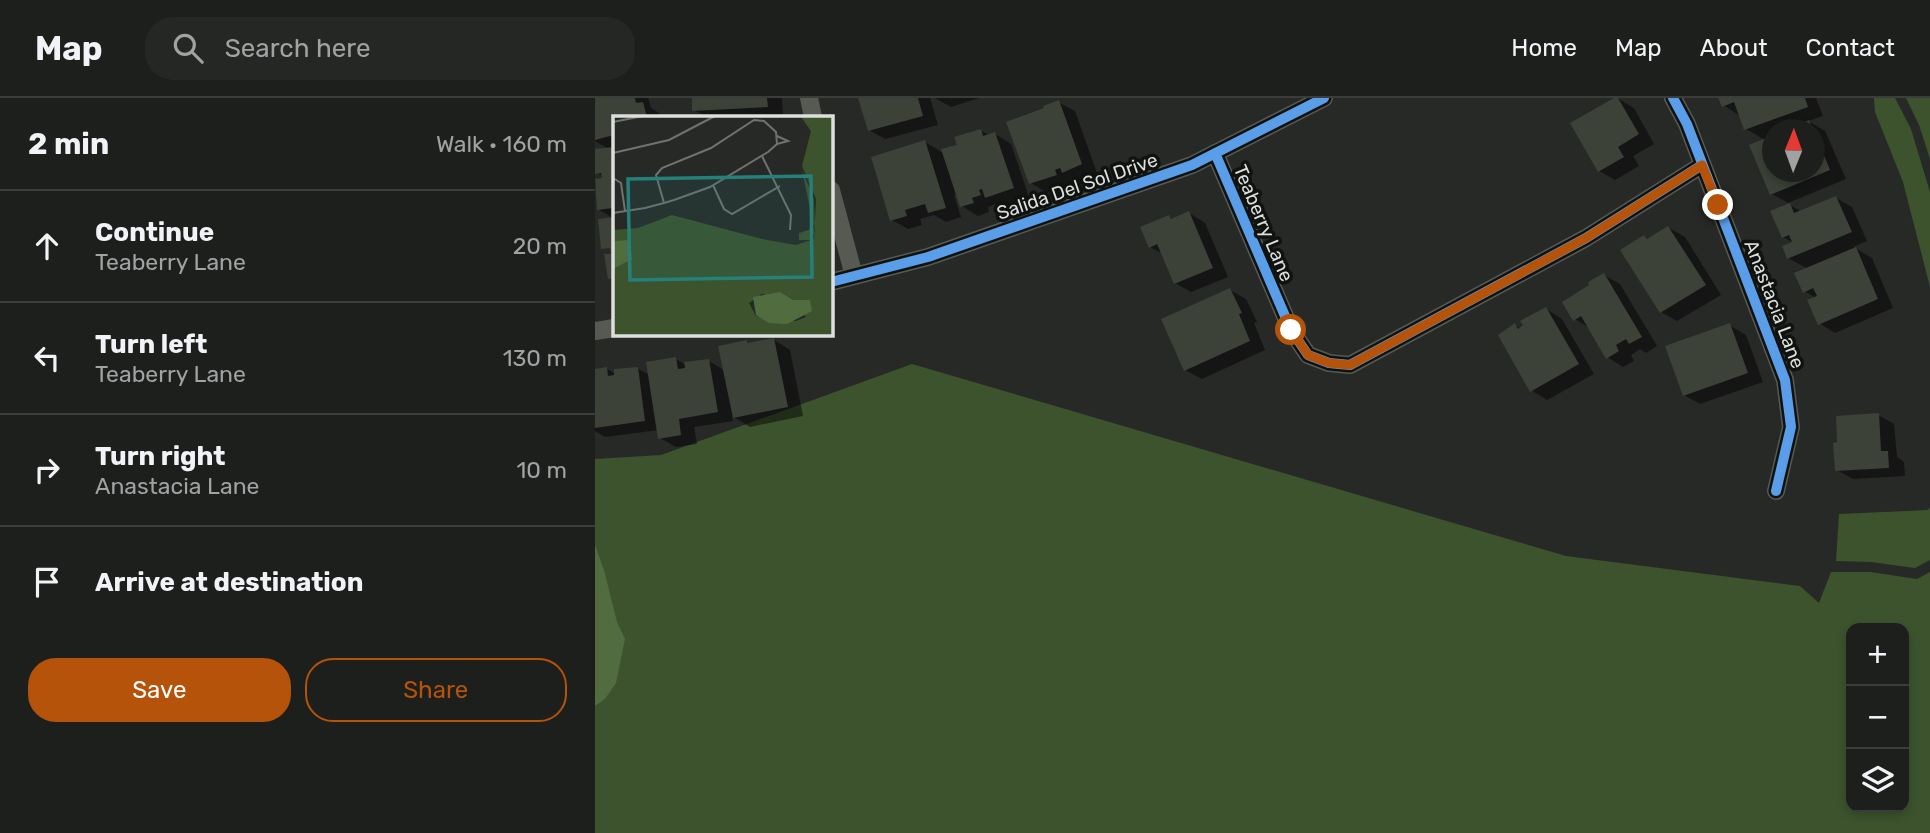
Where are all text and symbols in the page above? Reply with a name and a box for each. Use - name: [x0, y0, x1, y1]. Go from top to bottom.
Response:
- search box: [145, 17, 635, 80]
- text: Map: [35, 29, 103, 68]
- icon: search: [169, 29, 207, 67]
- text: Search here: [225, 33, 370, 64]
- text: Home: [1511, 34, 1577, 62]
- text: Map: [1615, 34, 1662, 62]
- text: About: [1700, 34, 1768, 62]
- text: Contact: [1806, 34, 1895, 62]
- inset map: [613, 116, 833, 336]
- north arrow: [1762, 119, 1825, 182]
- text: 2 min: [28, 126, 109, 162]
- text: Walk · 160 m: [436, 130, 567, 158]
- street label: Salida Del Sol Drive: [994, 148, 1161, 225]
- street label: Teaberry Lane: [1229, 161, 1298, 285]
- route end: [1702, 189, 1733, 220]
- text: Continue: [95, 217, 214, 248]
- icon: ahead: [28, 227, 66, 265]
- text: 20 m: [513, 232, 567, 260]
- street label: Anastacia Lane: [1739, 237, 1810, 372]
- text: Teaberry Lane: [95, 248, 246, 276]
- route start: [1275, 314, 1306, 345]
- text: Turn left: [95, 329, 207, 360]
- icon: left: [28, 339, 66, 377]
- text: 130 m: [503, 344, 567, 372]
- text: Teaberry Lane: [95, 360, 246, 388]
- text: Turn right: [95, 441, 225, 472]
- icon: right: [28, 451, 66, 489]
- text: 10 m: [516, 456, 567, 484]
- text: Anastacia Lane: [95, 472, 260, 500]
- icon: arrive: [28, 563, 66, 601]
- text: Arrive at destination: [95, 567, 363, 598]
- map controls: [1846, 623, 1909, 812]
- button: +: [1846, 623, 1909, 686]
- button: Save: [28, 658, 291, 722]
- button: Share: [305, 658, 567, 722]
- button: −: [1846, 686, 1909, 749]
- button: layers: [1846, 749, 1909, 812]

